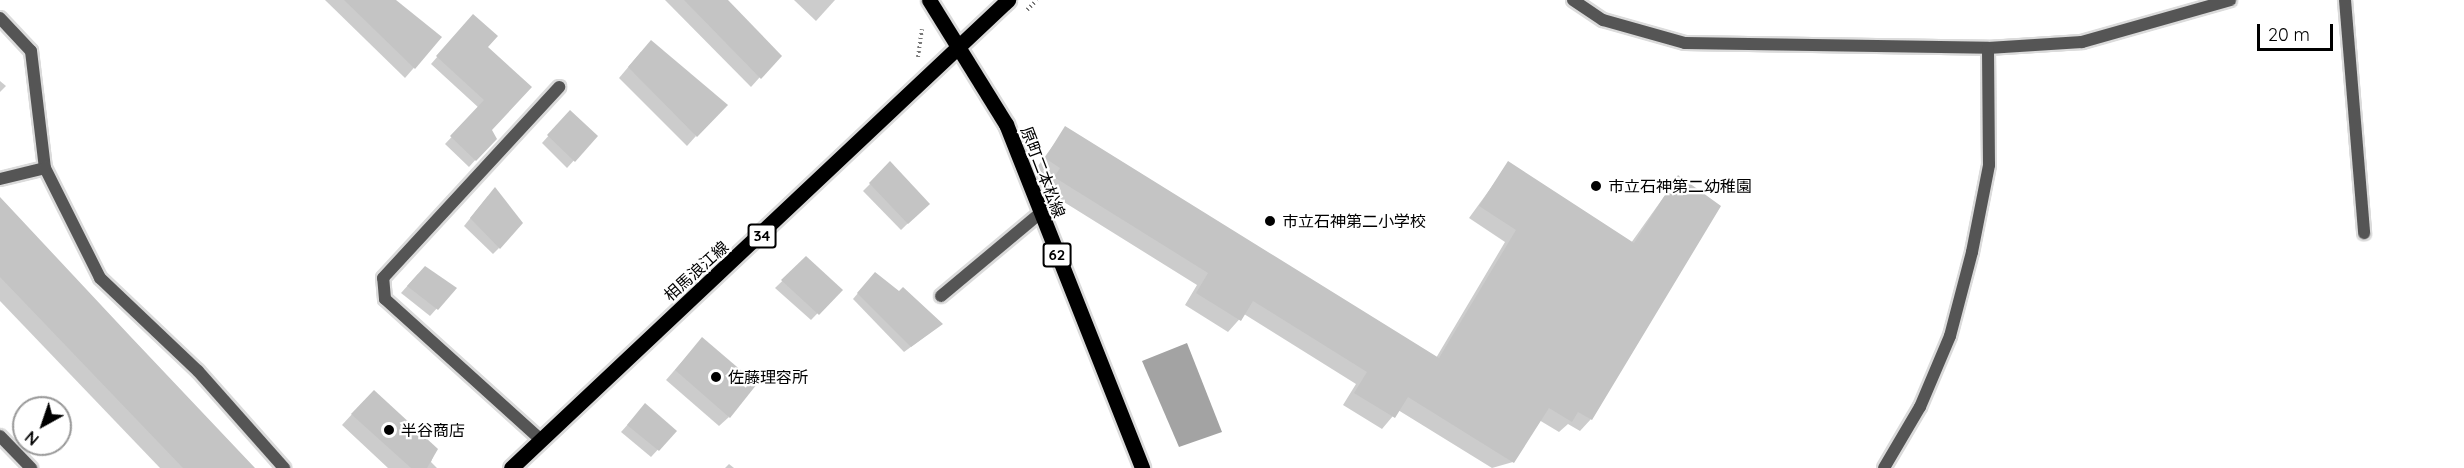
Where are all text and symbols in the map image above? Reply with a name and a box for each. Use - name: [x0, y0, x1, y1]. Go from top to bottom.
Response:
- scale bar: [2260, 12, 2336, 50]
- text: 20 m: [2268, 23, 2310, 46]
- street label: 原町二本松線: [1017, 124, 1069, 220]
- place label: 市立石神第二幼稚園: [1608, 176, 1752, 196]
- marker: 市立石神第二幼稚園: [1589, 179, 1603, 193]
- place label: 市立石神第二小学校: [1282, 211, 1426, 231]
- marker: 市立石神第二小学校: [1263, 214, 1277, 228]
- road number: 34: [747, 224, 777, 248]
- street label: 相馬浪江線: [660, 237, 732, 305]
- road number: 62: [1042, 243, 1072, 267]
- place label: 佐藤理容所: [728, 367, 808, 387]
- marker: 佐藤理容所: [709, 370, 723, 384]
- north arrow: [12, 396, 72, 456]
- place label: 半谷商店: [401, 420, 465, 440]
- marker: 半谷商店: [382, 423, 396, 437]
- text: N: [21, 427, 43, 450]

